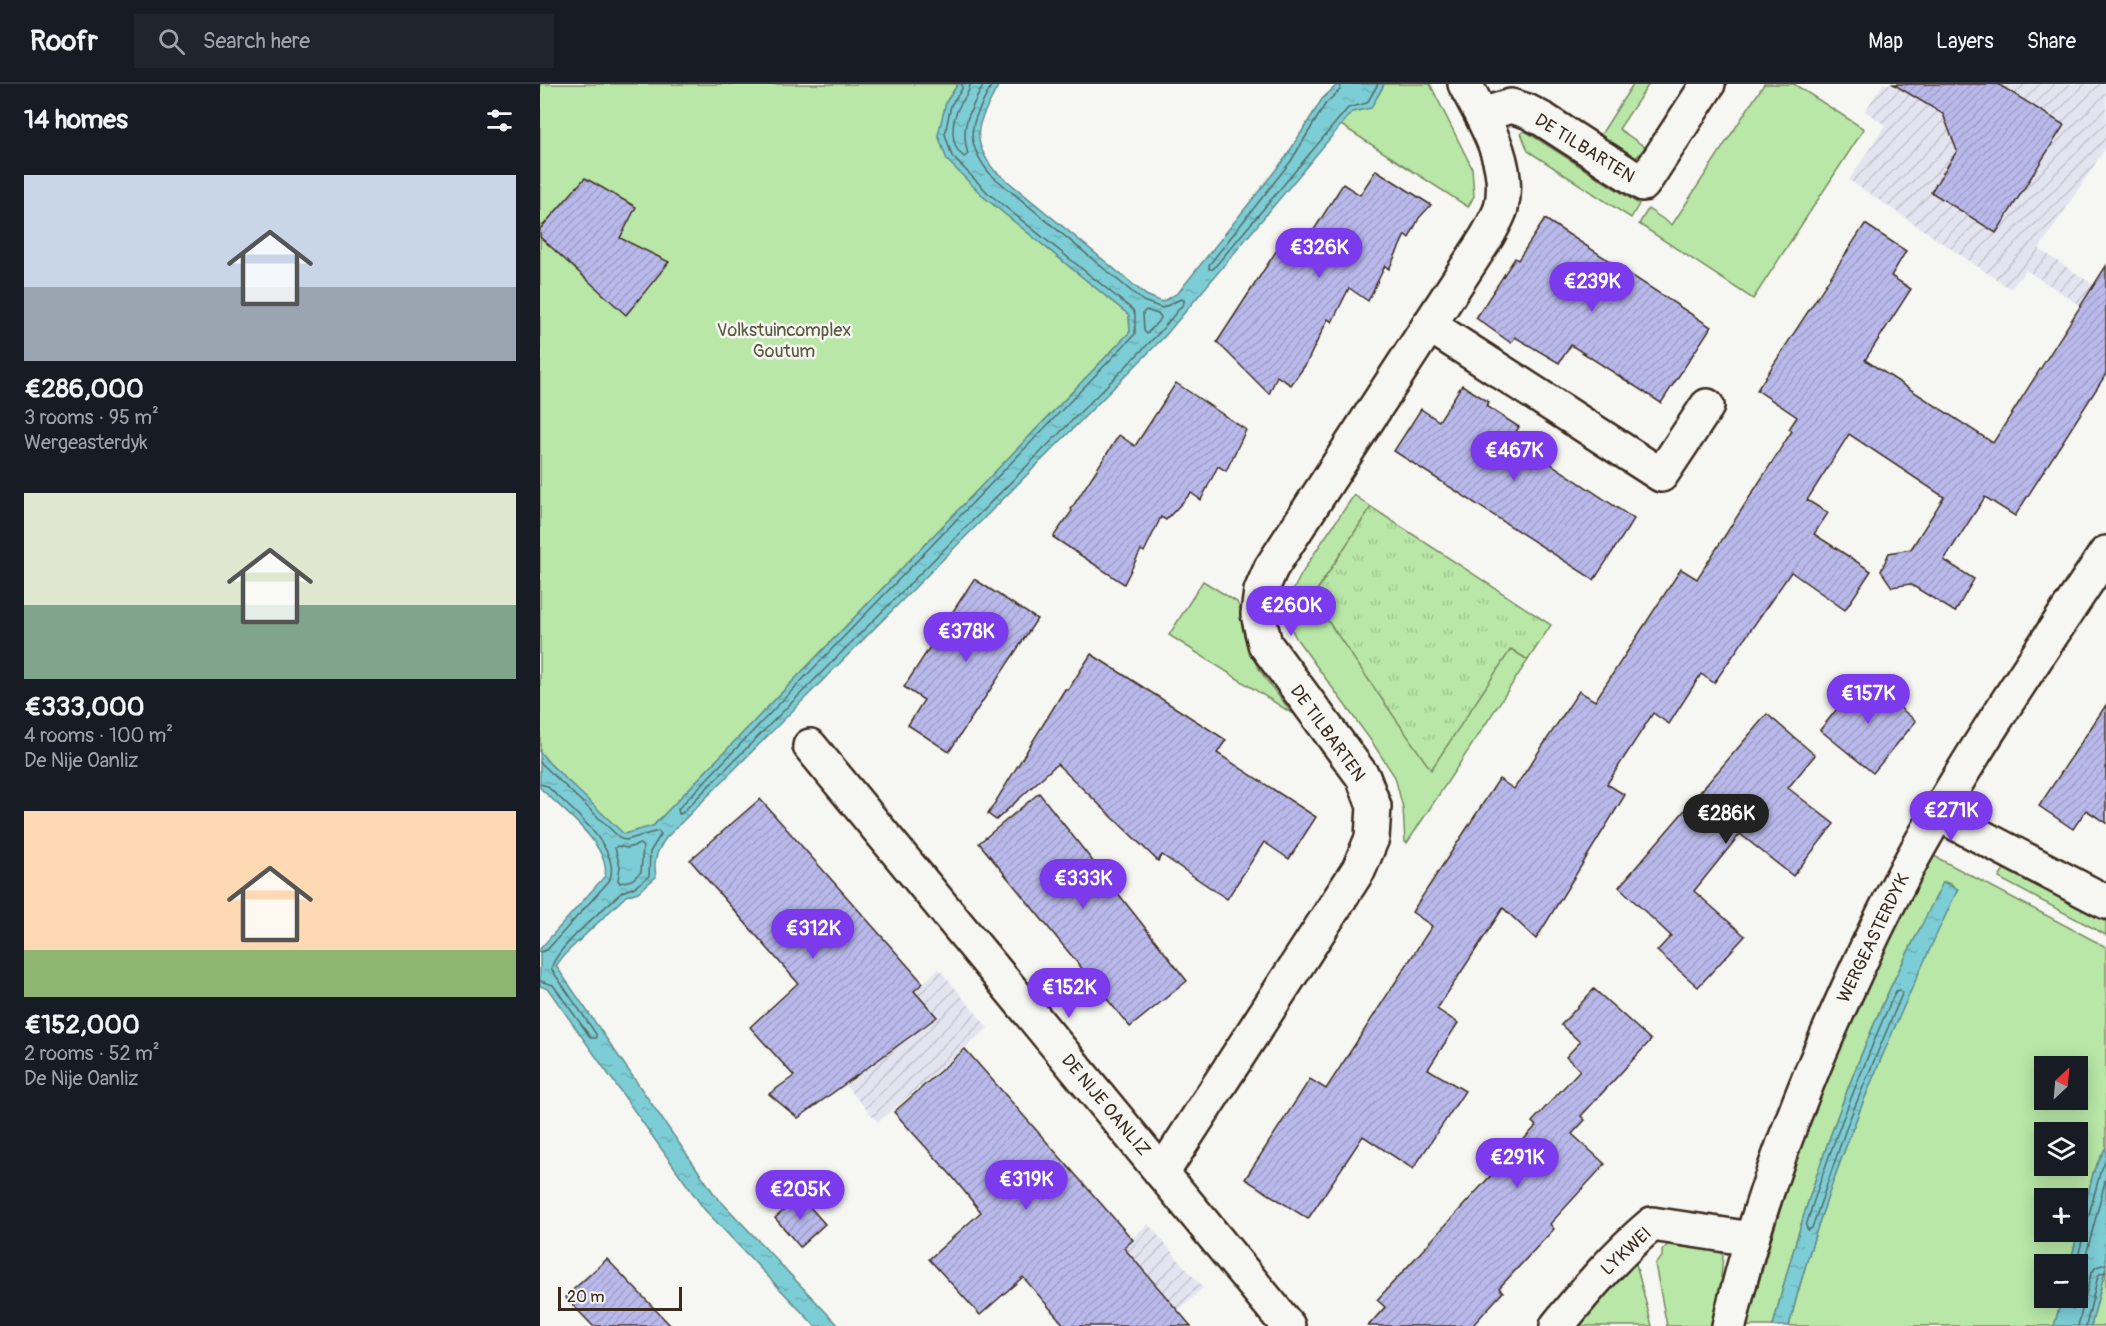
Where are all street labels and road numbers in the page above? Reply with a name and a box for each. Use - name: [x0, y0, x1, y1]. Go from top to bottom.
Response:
- street label: DE TILBARTEN: [1530, 108, 1639, 188]
- street label: DE TILBARTEN: [1285, 680, 1370, 786]
- street label: WERGEASTERDYK: [1832, 870, 1915, 1007]
- street label: DE NIJE OANLIZ: [1056, 1049, 1155, 1161]
- street label: LYKWEI: [1596, 1222, 1657, 1281]

